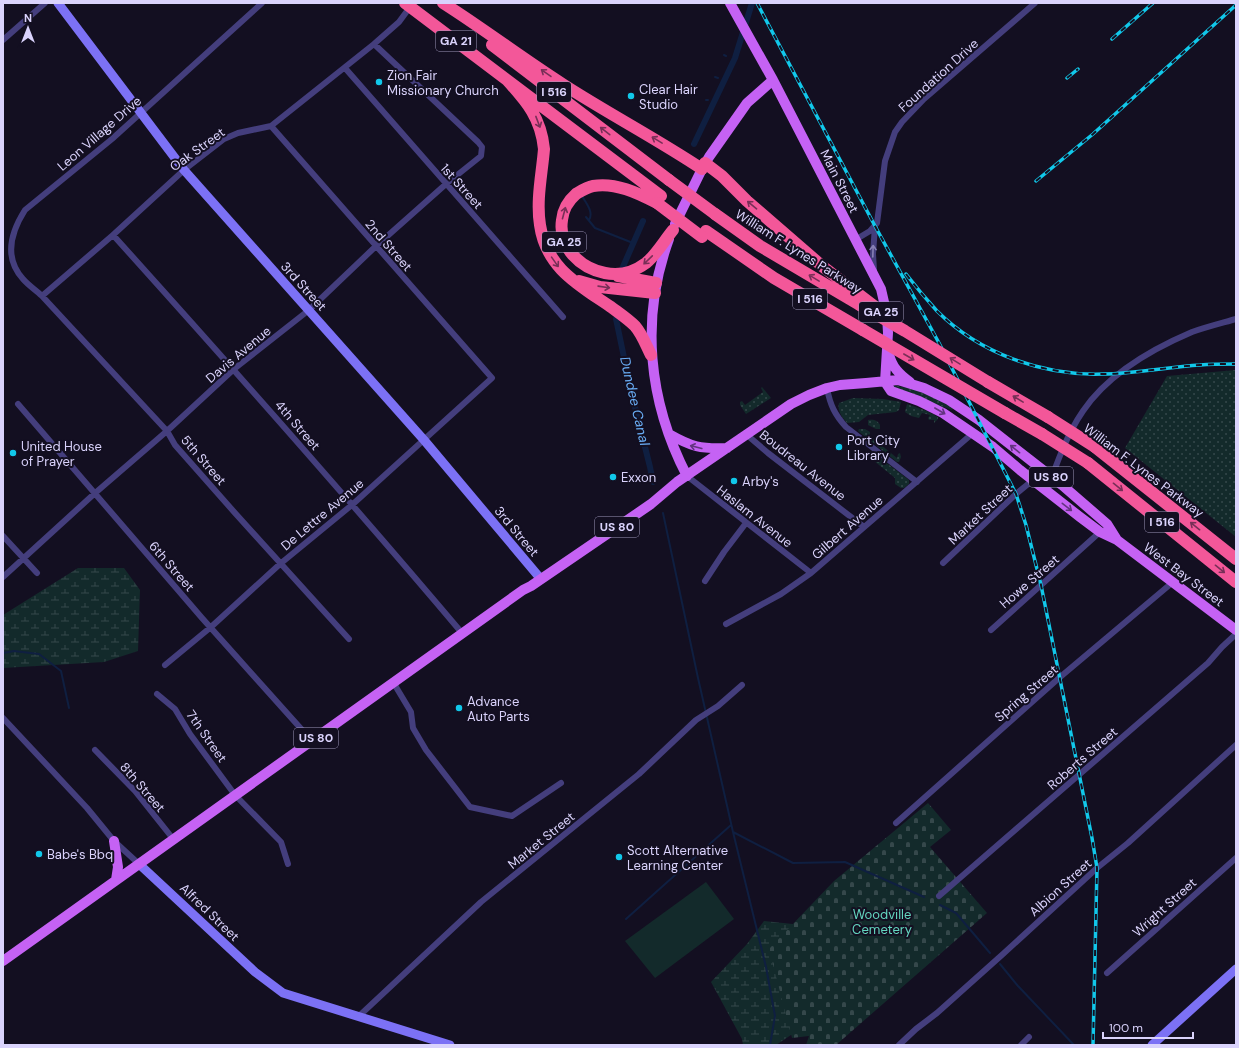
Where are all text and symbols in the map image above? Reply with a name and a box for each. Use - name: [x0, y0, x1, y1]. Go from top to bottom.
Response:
- north arrow: [8, 8, 48, 48]
- text: N: [24, 11, 32, 25]
- road number: GA 21: [436, 31, 476, 51]
- street label: Foundation Drive: [895, 35, 982, 116]
- place label: Zion Fair Missionary Church: [387, 67, 499, 99]
- one-way arrow: [541, 69, 552, 77]
- marker: Zion Fair Missionary Church: [374, 77, 384, 87]
- place label: Clear Hair Studio: [639, 81, 698, 113]
- road number: I 516: [537, 82, 571, 102]
- marker: Clear Hair Studio: [626, 91, 636, 101]
- street label: Leon Village Drive: [54, 92, 145, 175]
- one-way arrow: [534, 116, 542, 128]
- street label: Oak Street: [166, 124, 228, 175]
- one-way arrow: [600, 127, 611, 135]
- one-way arrow: [651, 136, 663, 144]
- street label: Main Street: [816, 147, 863, 216]
- street label: 1st Street: [437, 160, 487, 213]
- one-way arrow: [747, 201, 757, 210]
- street label: William F. Lynes Parkway: [732, 205, 865, 297]
- one-way arrow: [560, 207, 568, 220]
- street label: 2nd Street: [361, 216, 416, 275]
- road number: GA 25: [542, 232, 586, 252]
- one-way arrow: [870, 245, 877, 258]
- one-way arrow: [643, 255, 653, 265]
- one-way arrow: [551, 256, 559, 268]
- street label: 3rd Street: [277, 258, 330, 315]
- one-way arrow: [808, 273, 820, 281]
- one-way arrow: [597, 283, 610, 291]
- road number: I 516: [793, 289, 827, 309]
- road number: GA 25: [859, 302, 903, 322]
- street label: Davis Avenue: [202, 322, 274, 387]
- one-way arrow: [903, 353, 915, 361]
- water label: Dundee Canal: [616, 355, 654, 448]
- one-way arrow: [949, 357, 961, 365]
- one-way arrow: [1012, 395, 1024, 403]
- street label: 4th Street: [271, 397, 324, 454]
- one-way arrow: [934, 408, 946, 416]
- street label: William F. Lynes Parkway: [1080, 420, 1207, 521]
- street label: Boudreau Avenue: [756, 426, 849, 504]
- street label: 5th Street: [177, 432, 230, 489]
- place label: Port City Library: [847, 432, 900, 464]
- place label: United House of Prayer: [21, 438, 102, 470]
- marker: Port City Library: [834, 442, 844, 452]
- one-way arrow: [690, 443, 703, 450]
- one-way arrow: [1010, 444, 1021, 453]
- marker: United House of Prayer: [8, 448, 18, 458]
- road number: US 80: [1029, 467, 1073, 487]
- place label: Exxon: [621, 469, 656, 486]
- marker: Exxon: [608, 472, 618, 482]
- place label: Arby's: [742, 473, 779, 490]
- street label: De Lettre Avenue: [277, 475, 367, 554]
- marker: Arby's: [729, 476, 739, 486]
- street label: Market Street: [945, 480, 1016, 548]
- street label: Haslam Avenue: [713, 481, 796, 551]
- one-way arrow: [1113, 483, 1124, 492]
- street label: Gilbert Avenue: [808, 492, 886, 563]
- one-way arrow: [1061, 502, 1072, 511]
- street label: 3rd Street: [491, 503, 543, 560]
- road number: I 516: [1145, 512, 1179, 532]
- road number: US 80: [595, 517, 639, 537]
- one-way arrow: [1189, 522, 1200, 530]
- street label: 6th Street: [145, 538, 198, 595]
- street label: West Bay Street: [1140, 539, 1227, 610]
- street label: Howe Street: [996, 551, 1063, 612]
- one-way arrow: [1214, 564, 1225, 573]
- street label: Spring Street: [991, 661, 1062, 726]
- place label: Advance Auto Parts: [467, 693, 530, 725]
- marker: Advance Auto Parts: [454, 703, 464, 713]
- street label: 7th Street: [182, 707, 231, 766]
- street label: Roberts Street: [1044, 723, 1121, 793]
- road number: US 80: [294, 728, 338, 748]
- street label: 8th Street: [116, 759, 169, 816]
- street label: Market Street: [504, 808, 578, 873]
- place label: Scott Alternative Learning Center: [627, 842, 728, 874]
- place label: Babe's Bbq: [47, 846, 113, 863]
- marker: Babe's Bbq: [34, 849, 44, 859]
- marker: Scott Alternative Learning Center: [614, 852, 624, 862]
- street label: Albion Street: [1026, 855, 1095, 920]
- street label: Wright Street: [1129, 874, 1200, 941]
- street label: Alfred Street: [176, 880, 243, 945]
- park label: Woodville Cemetery: [852, 906, 912, 938]
- scale bar: [1103, 1014, 1193, 1040]
- text: 100 m: [1109, 1020, 1143, 1036]

